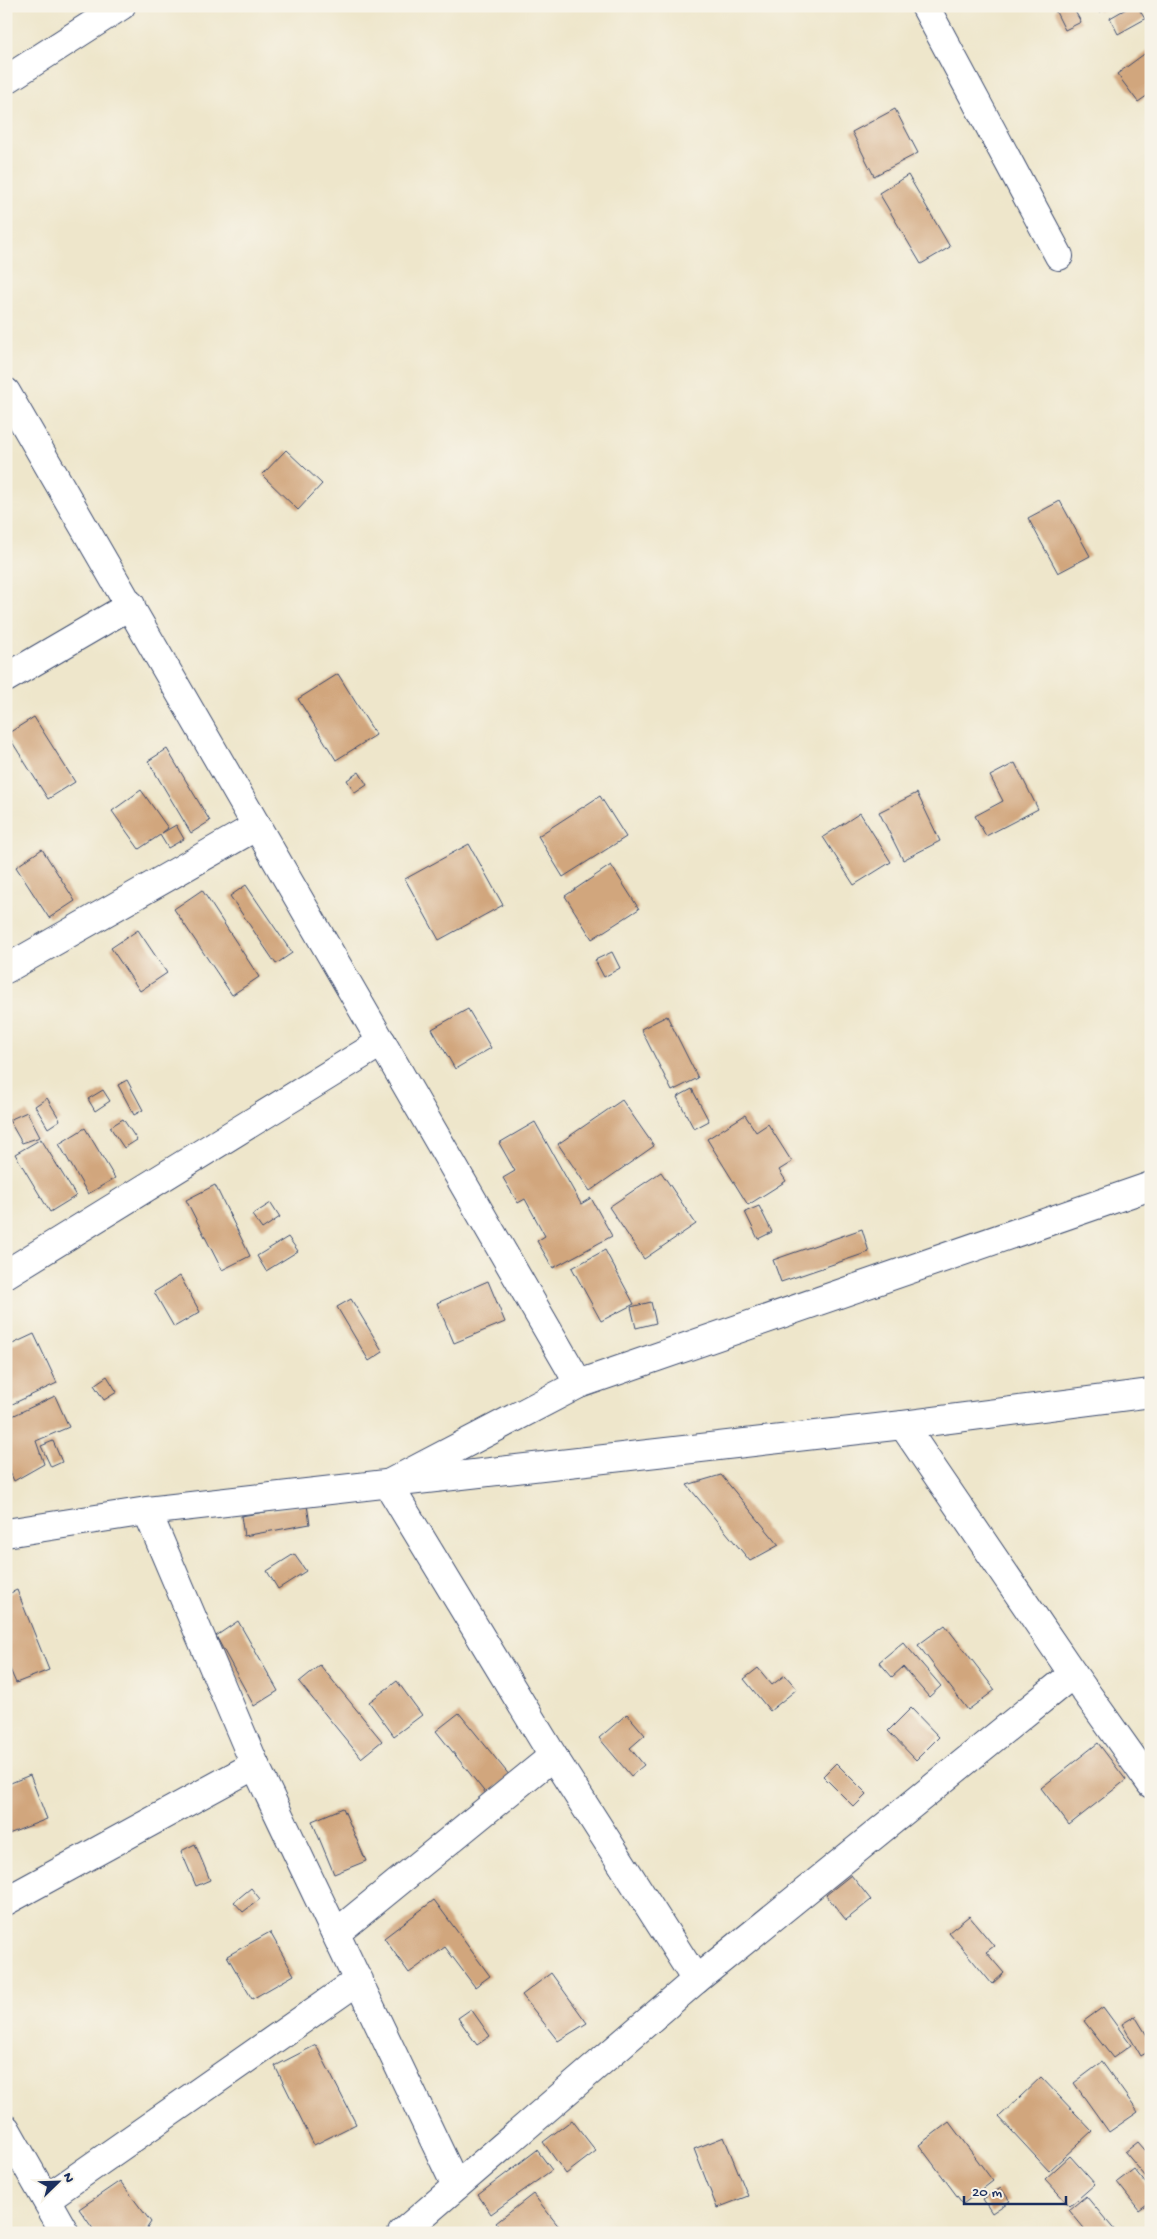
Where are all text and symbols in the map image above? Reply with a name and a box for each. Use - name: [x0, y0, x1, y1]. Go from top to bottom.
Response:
- north arrow: [32, 2156, 82, 2206]
- text: N: [58, 2170, 77, 2185]
- scale bar: [964, 2174, 1067, 2206]
- text: 20 m: [972, 2184, 1002, 2202]

